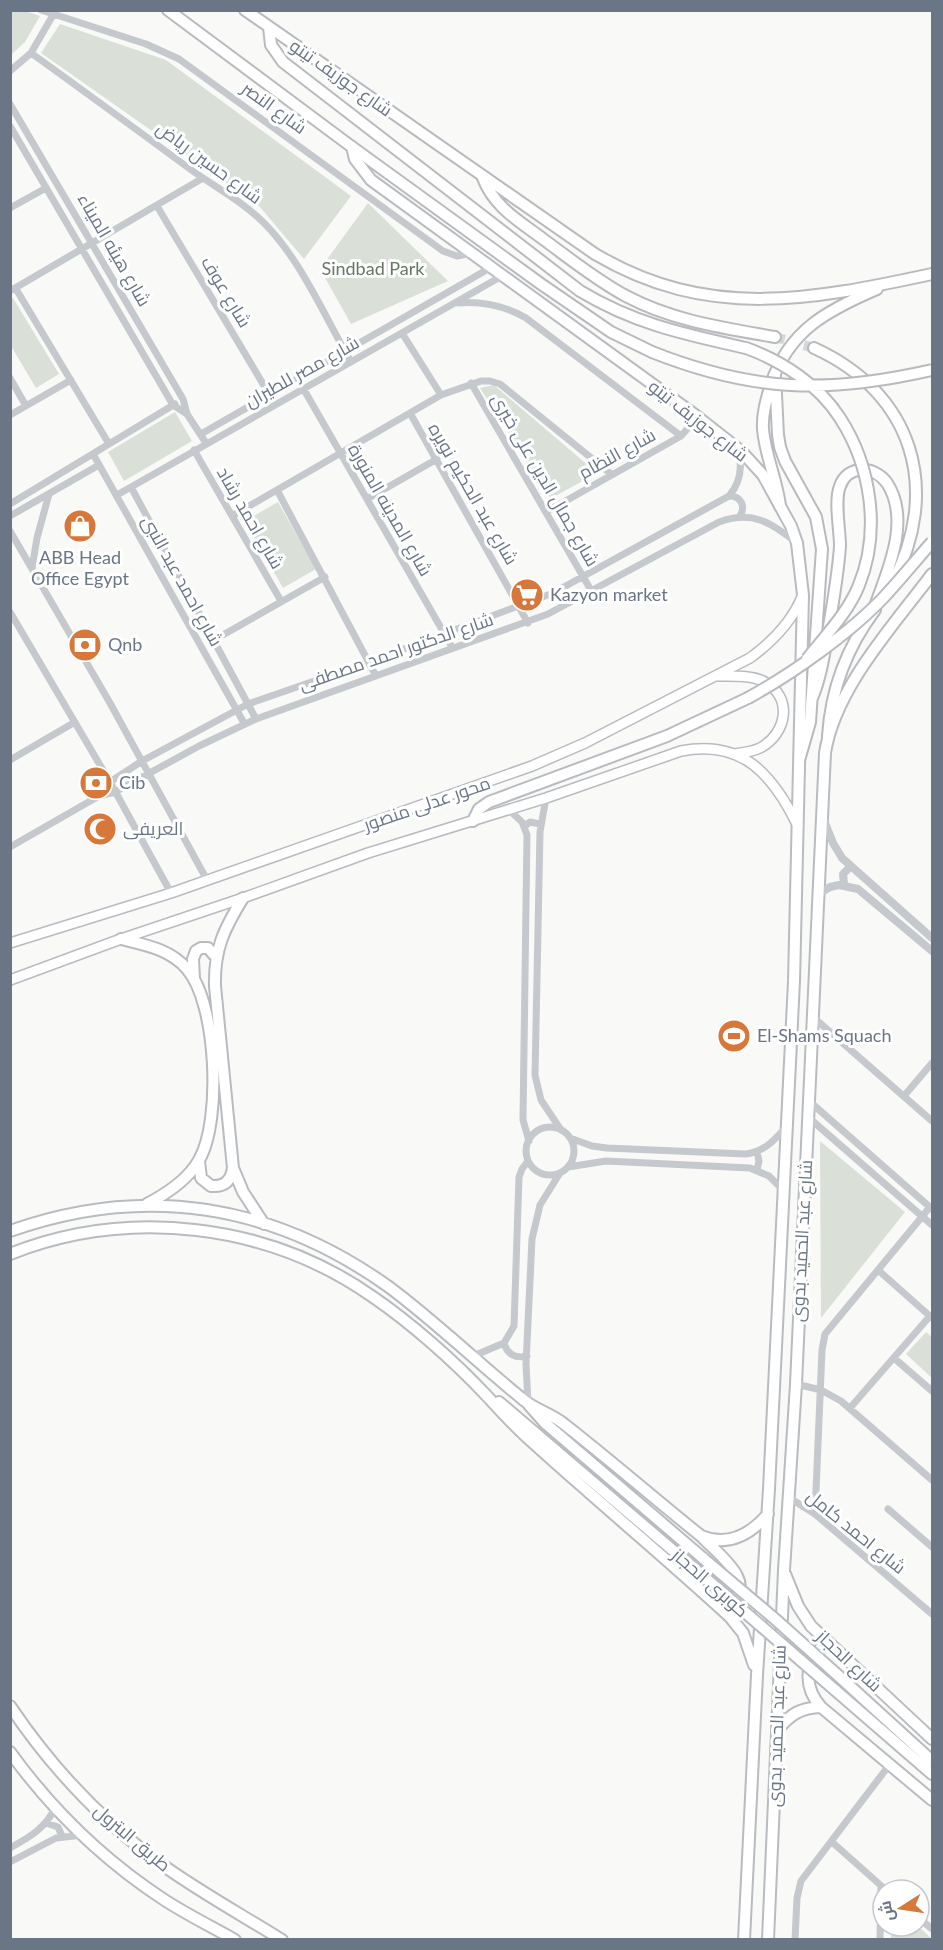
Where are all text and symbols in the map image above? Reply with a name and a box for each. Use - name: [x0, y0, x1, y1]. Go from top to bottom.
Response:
- street label: شارع جوزيف تيتو: [285, 34, 397, 122]
- street label: شارع النصر: [236, 76, 311, 140]
- street label: شارع حسين رياض: [151, 117, 267, 209]
- street label: شارع هيئه الميناء: [72, 189, 156, 311]
- street label: شارع عوف: [195, 252, 257, 332]
- park label: Sindbad Park: [321, 257, 425, 279]
- street label: شارع مصر للطيران: [241, 331, 363, 413]
- street label: شارع جوزيف تيتو: [643, 375, 753, 467]
- street label: شارع جمال الدين على خيرى: [486, 389, 604, 571]
- street label: شارع عبد الحكيم نويره: [423, 419, 523, 569]
- street label: شارع النظام: [574, 423, 660, 485]
- street label: شارع المدينه المنورة: [342, 439, 438, 581]
- street label: شارع احمد رشاد: [211, 462, 289, 574]
- shop icon: ABB Head Office Egypt: [62, 508, 98, 544]
- street label: شارع احمد عبد النبى: [136, 511, 228, 651]
- place label: ABB Head Office Egypt: [31, 546, 130, 589]
- supermarket icon: Kazyon market: [509, 577, 545, 613]
- place label: Kazyon market: [550, 583, 668, 605]
- street label: شارع الدكتور احمد مصطفى: [296, 607, 496, 697]
- bank icon: Qnb: [67, 627, 103, 663]
- place label: Qnb: [108, 633, 142, 655]
- bank icon: Cib: [78, 765, 114, 801]
- place label: Cib: [119, 771, 145, 793]
- street label: محور عدلى منصور: [359, 771, 493, 836]
- mosque icon: العريفى: [82, 811, 118, 847]
- place label: العريفى: [123, 817, 183, 840]
- sports icon: El-Shams Squach: [716, 1018, 752, 1054]
- place label: El-Shams Squach: [757, 1024, 891, 1046]
- street label: شارع عبد الحميد بدوى: [786, 1159, 818, 1323]
- street label: شارع احمد كامل: [801, 1484, 911, 1580]
- street label: كوبرى الحجاز: [667, 1542, 753, 1622]
- street label: شارع الحجاز: [810, 1624, 887, 1697]
- street label: شارع عبد الحميد بدوى: [762, 1644, 792, 1808]
- street label: طريق البترول: [89, 1799, 175, 1877]
- north arrow: [871, 1878, 931, 1938]
- text: ش: [874, 1899, 898, 1923]

